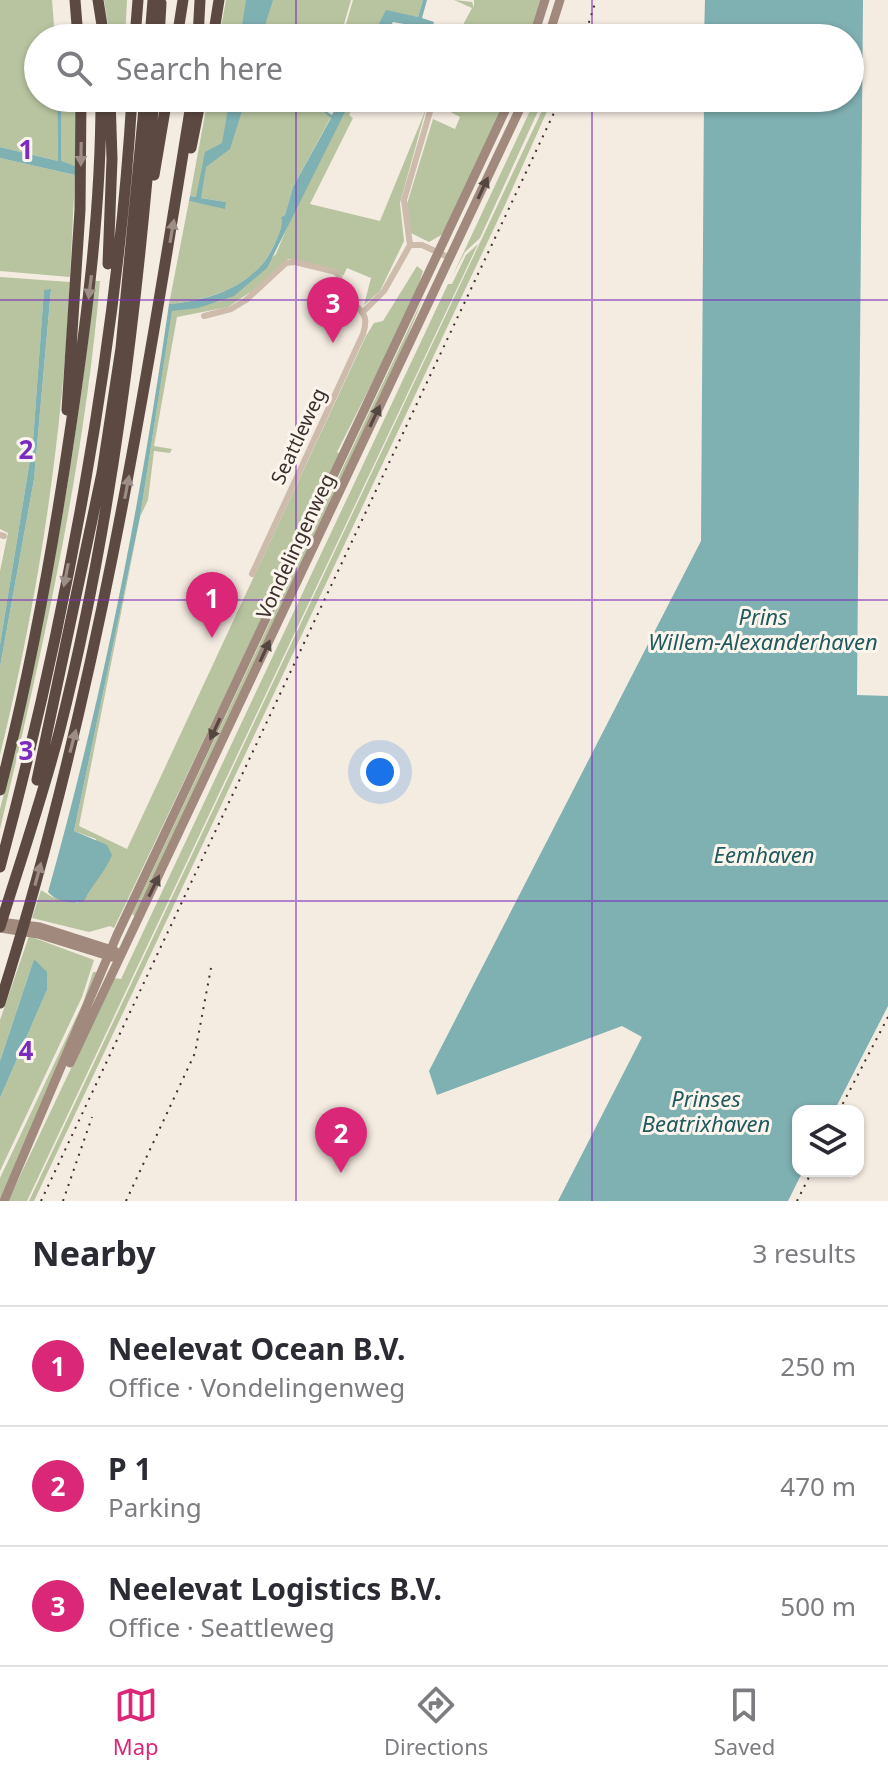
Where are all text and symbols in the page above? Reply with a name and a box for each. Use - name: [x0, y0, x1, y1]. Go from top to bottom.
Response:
- search box: [24, 24, 864, 112]
- icon: search: [52, 46, 96, 90]
- text: Search here: [116, 48, 283, 89]
- text: 1: [19, 131, 33, 167]
- one-way arrow: [75, 142, 88, 167]
- one-way arrow: [476, 176, 490, 199]
- one-way arrow: [166, 218, 179, 243]
- one-way arrow: [83, 275, 96, 300]
- pin: 3: [307, 277, 359, 343]
- street label: Seattleweg: [264, 383, 332, 489]
- one-way arrow: [368, 404, 382, 428]
- text: 2: [19, 431, 34, 467]
- street label: Vondelingenweg: [249, 469, 341, 623]
- one-way arrow: [121, 474, 133, 499]
- one-way arrow: [59, 563, 71, 588]
- pin: 1: [186, 572, 238, 638]
- water label: Prins Willem-Alexanderhaven: [648, 601, 878, 656]
- one-way arrow: [258, 640, 272, 663]
- one-way arrow: [208, 717, 222, 741]
- one-way arrow: [67, 729, 79, 754]
- text: 3: [19, 732, 33, 768]
- your location: [360, 752, 400, 792]
- water label: Eemhaven: [714, 839, 814, 869]
- one-way arrow: [33, 862, 45, 887]
- one-way arrow: [147, 875, 161, 898]
- text: 4: [19, 1032, 34, 1068]
- water label: Prinses Beatrixhaven: [642, 1083, 770, 1138]
- map controls: [792, 1105, 864, 1177]
- button: layers: [792, 1105, 864, 1177]
- pin: 2: [315, 1107, 367, 1173]
- text: Nearby: [32, 1230, 156, 1276]
- text: 3 results: [752, 1235, 856, 1271]
- text: Neelevat Ocean B.V.: [108, 1328, 405, 1369]
- text: 1: [51, 1348, 65, 1384]
- text: 250 m: [780, 1348, 856, 1384]
- text: Office · Vondelingenweg: [108, 1369, 405, 1405]
- text: P 1: [108, 1448, 152, 1489]
- text: 2: [51, 1468, 65, 1504]
- text: 470 m: [780, 1468, 856, 1504]
- text: Parking: [108, 1489, 202, 1525]
- text: Neelevat Logistics B.V.: [108, 1568, 442, 1609]
- text: 3: [51, 1588, 65, 1624]
- text: 500 m: [780, 1588, 856, 1624]
- text: Office · Seattleweg: [108, 1609, 335, 1645]
- tab: Map: [113, 1683, 159, 1761]
- tab: Directions: [384, 1683, 488, 1761]
- tab: Saved: [714, 1683, 775, 1761]

